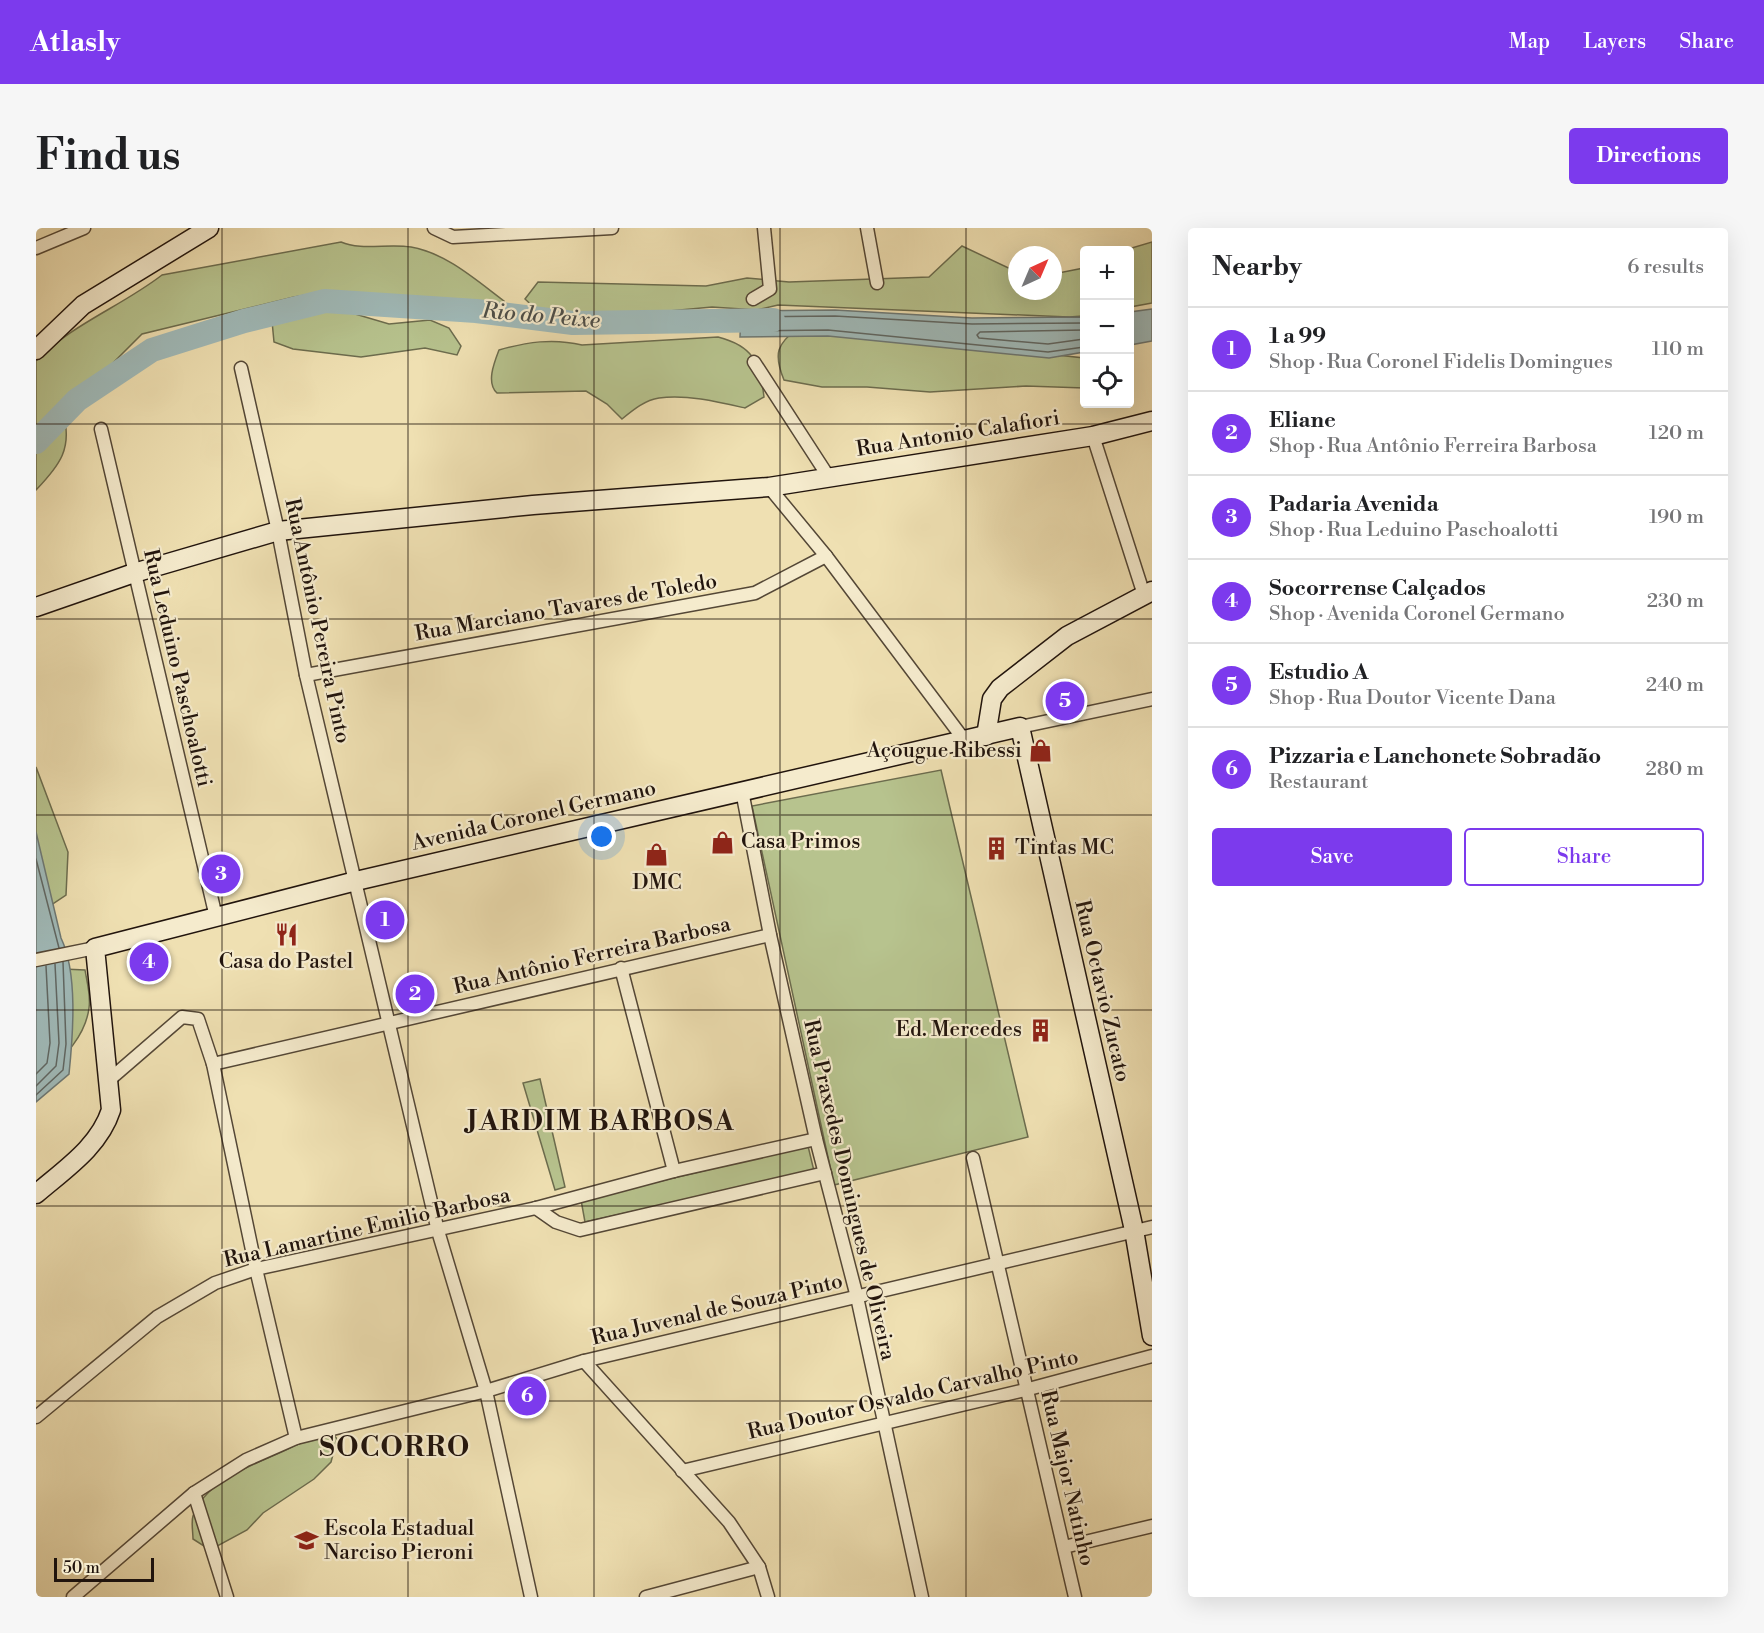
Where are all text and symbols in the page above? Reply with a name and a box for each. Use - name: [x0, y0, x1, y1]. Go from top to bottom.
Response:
- text: Atlasly: [30, 25, 120, 60]
- text: Map: [1509, 29, 1550, 55]
- text: Layers: [1583, 29, 1646, 55]
- text: Share: [1679, 29, 1734, 55]
- button: Directions: [1569, 128, 1728, 184]
- text: Find us: [36, 130, 180, 183]
- north arrow: [1008, 246, 1062, 300]
- map controls: [1080, 246, 1134, 408]
- button: +: [1080, 246, 1134, 300]
- text: Nearby: [1212, 251, 1302, 283]
- text: 6 results: [1627, 255, 1704, 280]
- water label: Rio do Peixe: [480, 297, 601, 335]
- button: −: [1080, 300, 1134, 354]
- text: 1 a 99: [1269, 323, 1326, 350]
- text: 1: [1227, 337, 1236, 362]
- text: 110 m: [1652, 337, 1704, 362]
- text: Shop · Rua Coronel Fidelis Domingues: [1269, 350, 1613, 375]
- button: locate: [1080, 354, 1134, 408]
- street label: Rua Antonio Calafiori: [854, 405, 1062, 463]
- text: Eliane: [1269, 407, 1336, 434]
- text: 2: [1225, 421, 1238, 446]
- text: 120 m: [1649, 421, 1704, 446]
- text: Shop · Rua Antônio Ferreira Barbosa: [1269, 434, 1597, 459]
- text: Padaria Avenida: [1269, 491, 1439, 518]
- street label: Rua Antônio Pereira Pinto: [278, 496, 356, 746]
- text: 3: [1225, 505, 1238, 530]
- text: 190 m: [1649, 505, 1704, 530]
- text: Shop · Rua Leduino Paschoalotti: [1269, 518, 1559, 543]
- street label: Rua Leduino Paschoalotti: [137, 546, 217, 790]
- street label: Rua Marciano Tavares de Toledo: [413, 569, 719, 647]
- text: Socorrense Calçados: [1269, 575, 1486, 602]
- text: 4: [1225, 589, 1238, 614]
- text: 230 m: [1647, 589, 1704, 614]
- text: Shop · Avenida Coronel Germano: [1269, 602, 1565, 627]
- text: Estudio A: [1269, 659, 1368, 686]
- text: 5: [1225, 673, 1238, 698]
- text: 240 m: [1646, 673, 1704, 698]
- pin: 5: [1046, 678, 1084, 724]
- text: Shop · Rua Doutor Vicente Dana: [1269, 686, 1556, 711]
- place label: Açougue Ribessi: [866, 738, 1022, 764]
- shop icon: Açougue Ribessi: [1027, 738, 1053, 764]
- text: Pizzaria e Lanchonete Sobradão: [1269, 743, 1601, 770]
- text: 6: [1225, 757, 1238, 782]
- text: 280 m: [1645, 757, 1704, 782]
- text: Restaurant: [1269, 770, 1368, 795]
- street label: Avenida Coronel Germano: [408, 775, 659, 857]
- your location: [587, 822, 616, 851]
- button: Save: [1212, 828, 1452, 886]
- button: Share: [1464, 828, 1704, 886]
- shop icon: Casa Primos: [710, 829, 736, 855]
- place label: Casa Primos: [741, 829, 860, 855]
- building icon: Tintas MC: [984, 835, 1010, 861]
- place label: Tintas MC: [1015, 835, 1114, 861]
- shop icon: DMC: [644, 842, 670, 868]
- pin: 3: [202, 852, 240, 896]
- place label: DMC: [632, 870, 682, 896]
- street label: Rua Octavio Zucato: [1068, 897, 1136, 1085]
- pin: 1: [366, 898, 404, 942]
- street label: Rua Antônio Ferreira Barbosa: [451, 911, 733, 1001]
- restaurant icon: Casa do Pastel: [273, 921, 299, 947]
- pin: 4: [130, 940, 168, 984]
- place label: Casa do Pastel: [219, 949, 353, 975]
- pin: 2: [396, 972, 434, 1017]
- street label: Rua Praxedes Domingues de Oliveira: [797, 1017, 901, 1363]
- place label: Ed. Mercedes: [896, 1017, 1022, 1043]
- building icon: Ed. Mercedes: [1027, 1017, 1053, 1043]
- district label: JARDIM BARBOSA: [463, 1105, 735, 1139]
- street label: Rua Lamartine Emilio Barbosa: [221, 1182, 513, 1274]
- street label: Rua Juvenal de Souza Pinto: [589, 1268, 845, 1352]
- street label: Rua Doutor Osvaldo Carvalho Pinto: [745, 1344, 1081, 1446]
- pin: 6: [508, 1374, 546, 1418]
- street label: Rua Major Natinho: [1034, 1388, 1100, 1568]
- district label: SOCORRO: [319, 1431, 471, 1465]
- place label: Escola Estadual Narciso Pieroni: [324, 1516, 474, 1566]
- school or university icon: Escola Estadual Narciso Pieroni: [293, 1528, 319, 1554]
- scale bar: [54, 1555, 154, 1582]
- text: 50 m: [63, 1558, 100, 1578]

